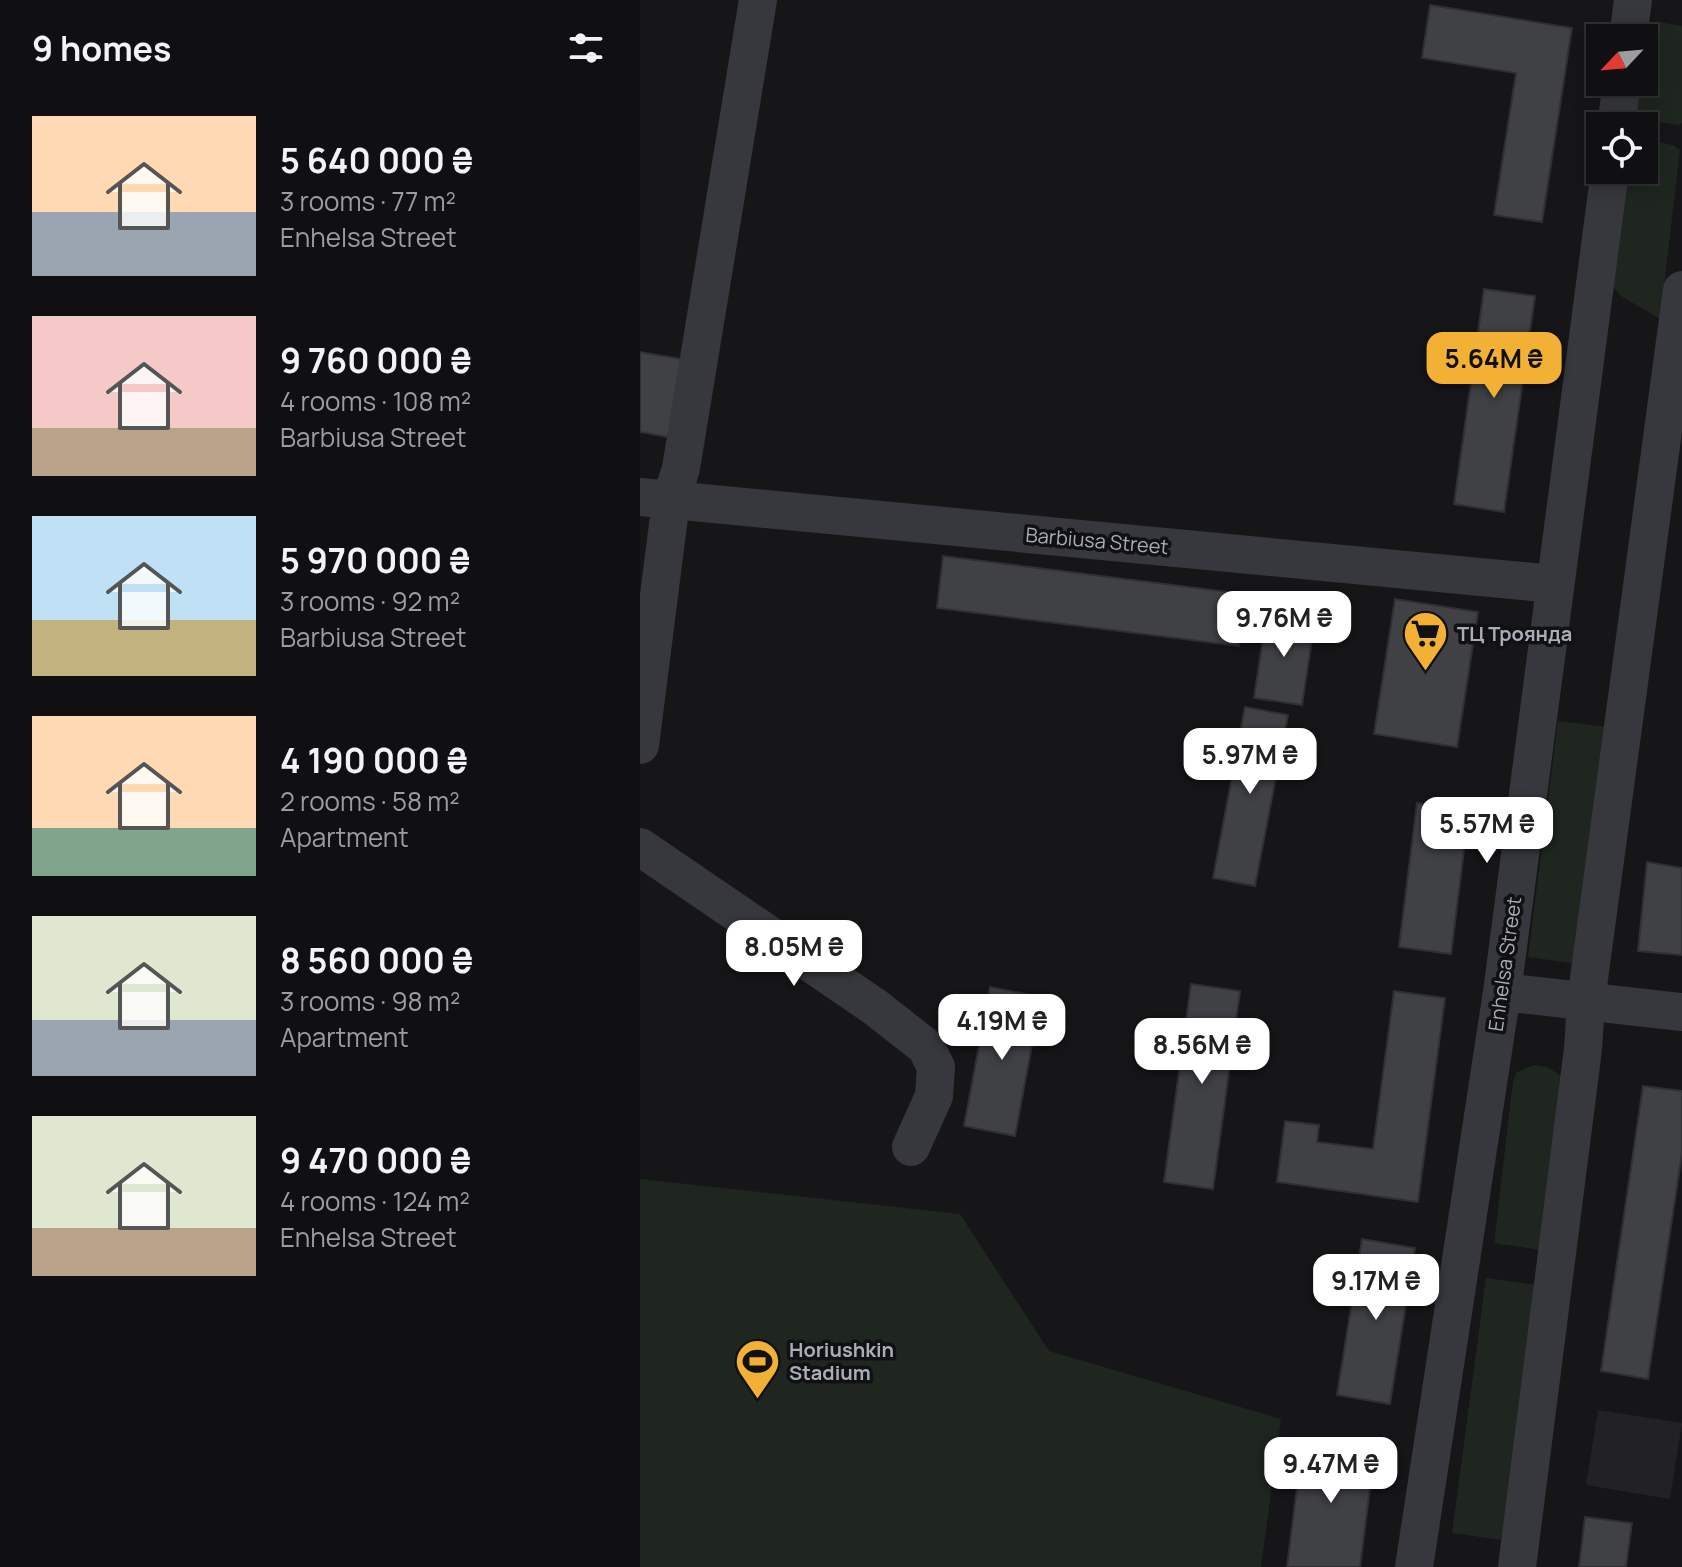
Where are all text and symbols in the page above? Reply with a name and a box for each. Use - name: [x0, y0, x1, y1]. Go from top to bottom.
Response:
- north arrow: [1586, 24, 1658, 96]
- map controls: [1586, 24, 1658, 184]
- text: 9 homes: [32, 25, 171, 71]
- icon: filters: [564, 26, 608, 70]
- button: locate: [1586, 112, 1658, 184]
- text: 5 640 000 ₴: [280, 137, 473, 183]
- icon: home: [96, 148, 192, 244]
- text: 3 rooms · 77 m²: [280, 183, 456, 219]
- text: Enhelsa Street: [280, 219, 457, 255]
- pin: 5.64M ₴: [1420, 332, 1568, 400]
- text: 9 760 000 ₴: [280, 337, 472, 383]
- text: 5.64M ₴: [1445, 340, 1543, 376]
- icon: home: [96, 348, 192, 444]
- text: 4 rooms · 108 m²: [280, 383, 471, 419]
- text: Barbiusa Street: [280, 419, 466, 455]
- street label: Barbiusa Street: [1024, 521, 1170, 560]
- text: 5 970 000 ₴: [280, 537, 470, 583]
- icon: home: [96, 548, 192, 644]
- text: 3 rooms · 92 m²: [280, 583, 460, 619]
- pin: 9.76M ₴: [1210, 591, 1358, 659]
- text: 9.76M ₴: [1235, 599, 1333, 635]
- supermarket icon: ТЦ Троянда: [1402, 610, 1450, 673]
- text: Barbiusa Street: [280, 619, 466, 655]
- place label: ТЦ Троянда: [1457, 620, 1572, 647]
- pin: 5.97M ₴: [1176, 728, 1324, 796]
- text: 5.97M ₴: [1202, 736, 1298, 772]
- text: 4 190 000 ₴: [280, 737, 468, 783]
- icon: home: [96, 748, 192, 844]
- text: 2 rooms · 58 m²: [280, 783, 460, 819]
- pin: 5.57M ₴: [1413, 797, 1561, 865]
- text: 5.57M ₴: [1439, 805, 1535, 841]
- text: Apartment: [280, 819, 409, 855]
- street label: Enhelsa Street: [1482, 895, 1527, 1033]
- pin: 8.05M ₴: [720, 920, 868, 988]
- text: 8.05M ₴: [744, 928, 844, 964]
- text: 8 560 000 ₴: [280, 937, 473, 983]
- icon: home: [96, 948, 192, 1044]
- text: 3 rooms · 98 m²: [280, 983, 460, 1019]
- pin: 4.19M ₴: [928, 994, 1076, 1062]
- text: 4.19M ₴: [956, 1002, 1048, 1038]
- pin: 8.56M ₴: [1128, 1018, 1276, 1086]
- text: Apartment: [280, 1019, 409, 1055]
- text: 8.56M ₴: [1153, 1026, 1251, 1062]
- text: 9 470 000 ₴: [280, 1137, 471, 1183]
- icon: home: [96, 1148, 192, 1244]
- text: 4 rooms · 124 m²: [280, 1183, 470, 1219]
- text: Enhelsa Street: [280, 1219, 457, 1255]
- pin: 9.17M ₴: [1302, 1254, 1450, 1322]
- text: 9.17M ₴: [1331, 1262, 1421, 1298]
- place label: Horiushkin Stadium: [789, 1336, 894, 1386]
- sports icon: Horiushkin Stadium: [734, 1338, 782, 1401]
- pin: 9.47M ₴: [1257, 1437, 1405, 1505]
- text: 9.47M ₴: [1282, 1445, 1380, 1481]

